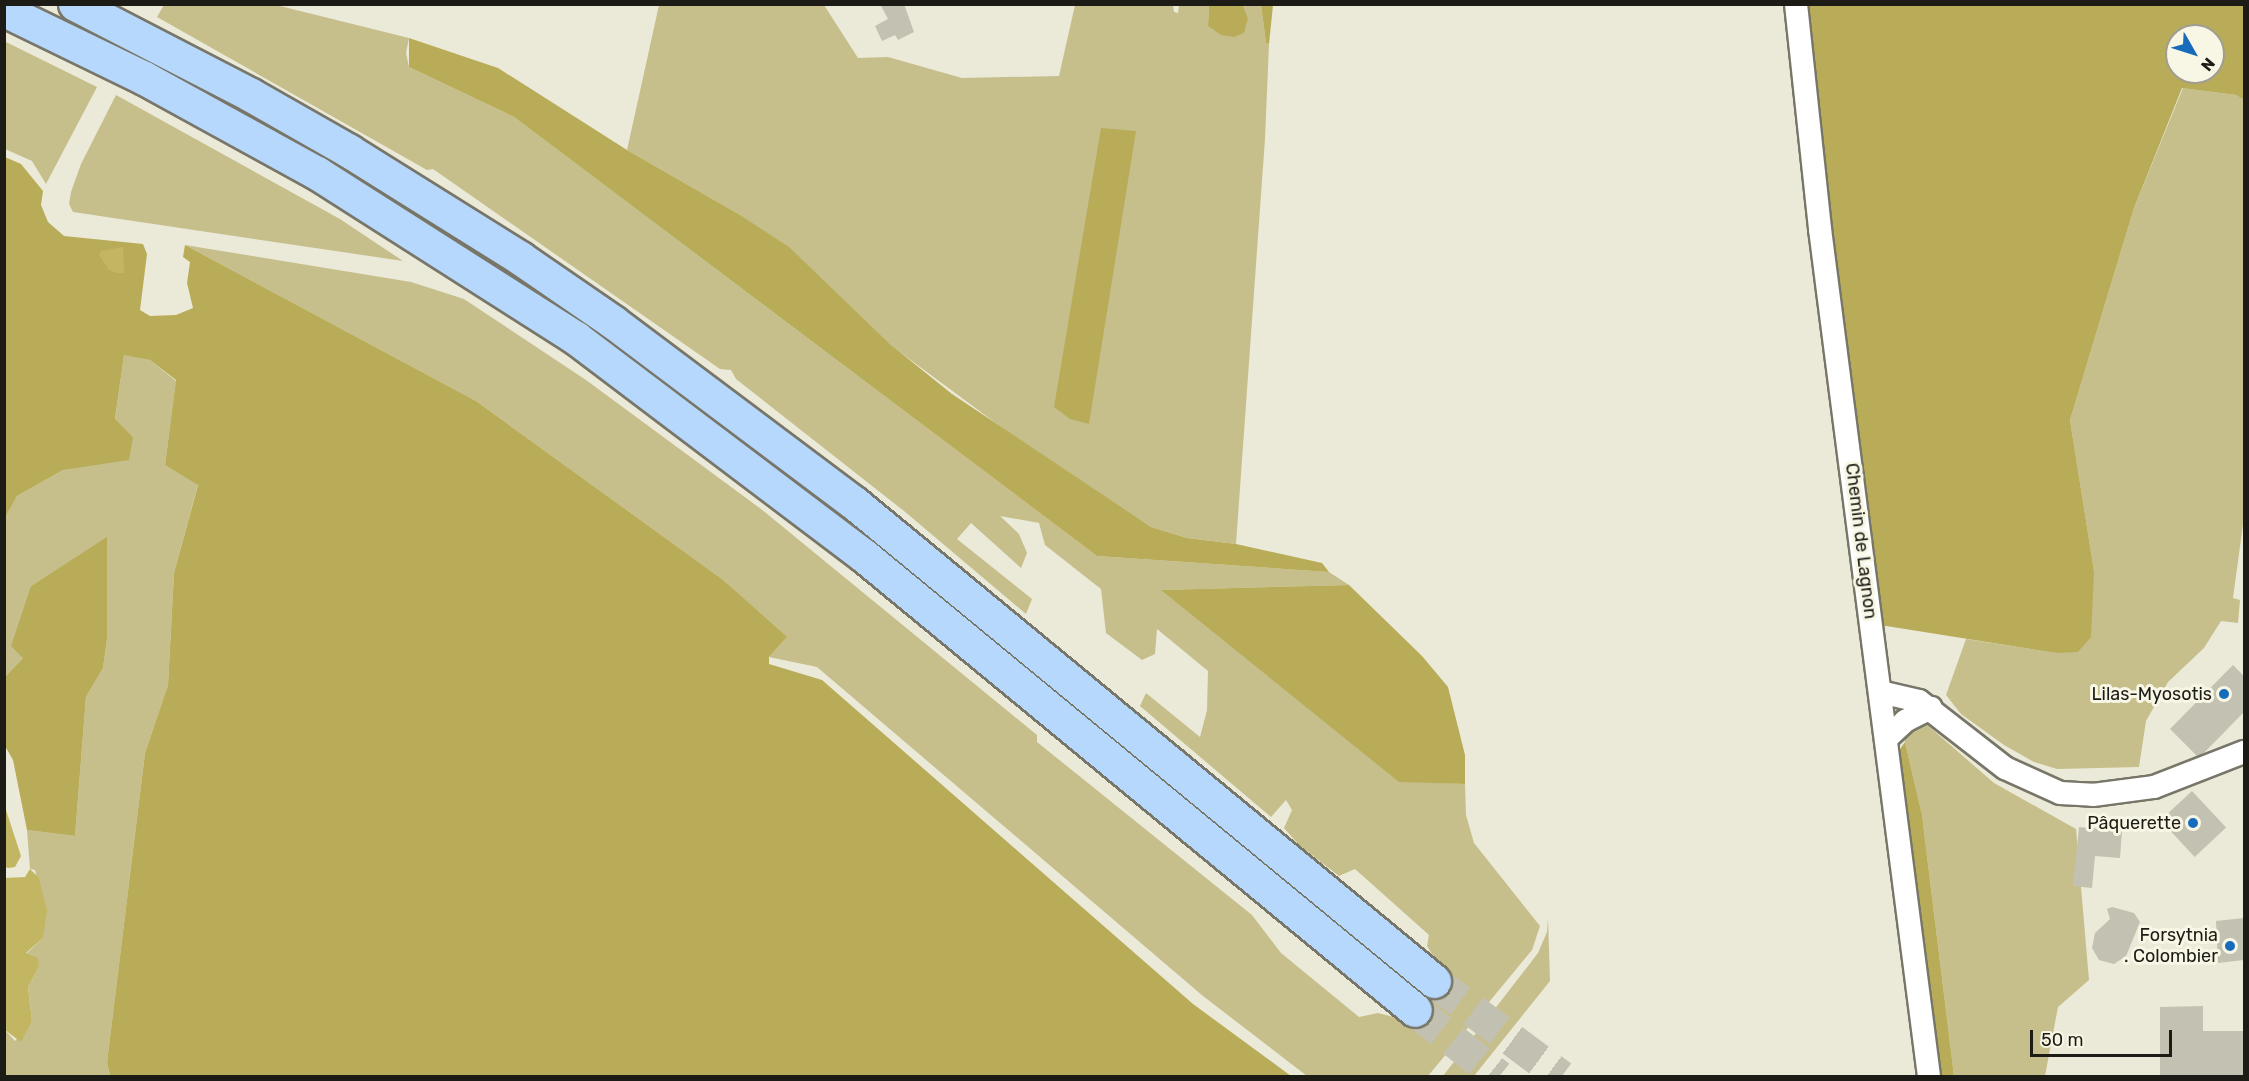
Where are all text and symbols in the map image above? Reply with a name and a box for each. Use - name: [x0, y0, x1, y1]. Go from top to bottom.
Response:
- north arrow: [2165, 24, 2225, 84]
- text: N: [2197, 54, 2219, 75]
- street label: Chemin de Lagnon: [1841, 462, 1881, 620]
- place label: Lilas-Myosotis: [2091, 683, 2212, 705]
- marker: Lilas-Myosotis: [2217, 687, 2231, 701]
- place label: Pâquerette: [2087, 812, 2181, 834]
- marker: Pâquerette: [2186, 816, 2200, 830]
- place label: Forsytnia . Colombier: [2124, 925, 2218, 968]
- marker: Forsytnia . Colombier: [2223, 939, 2237, 953]
- scale bar: [2033, 1018, 2176, 1056]
- text: 50 m: [2041, 1029, 2084, 1051]

